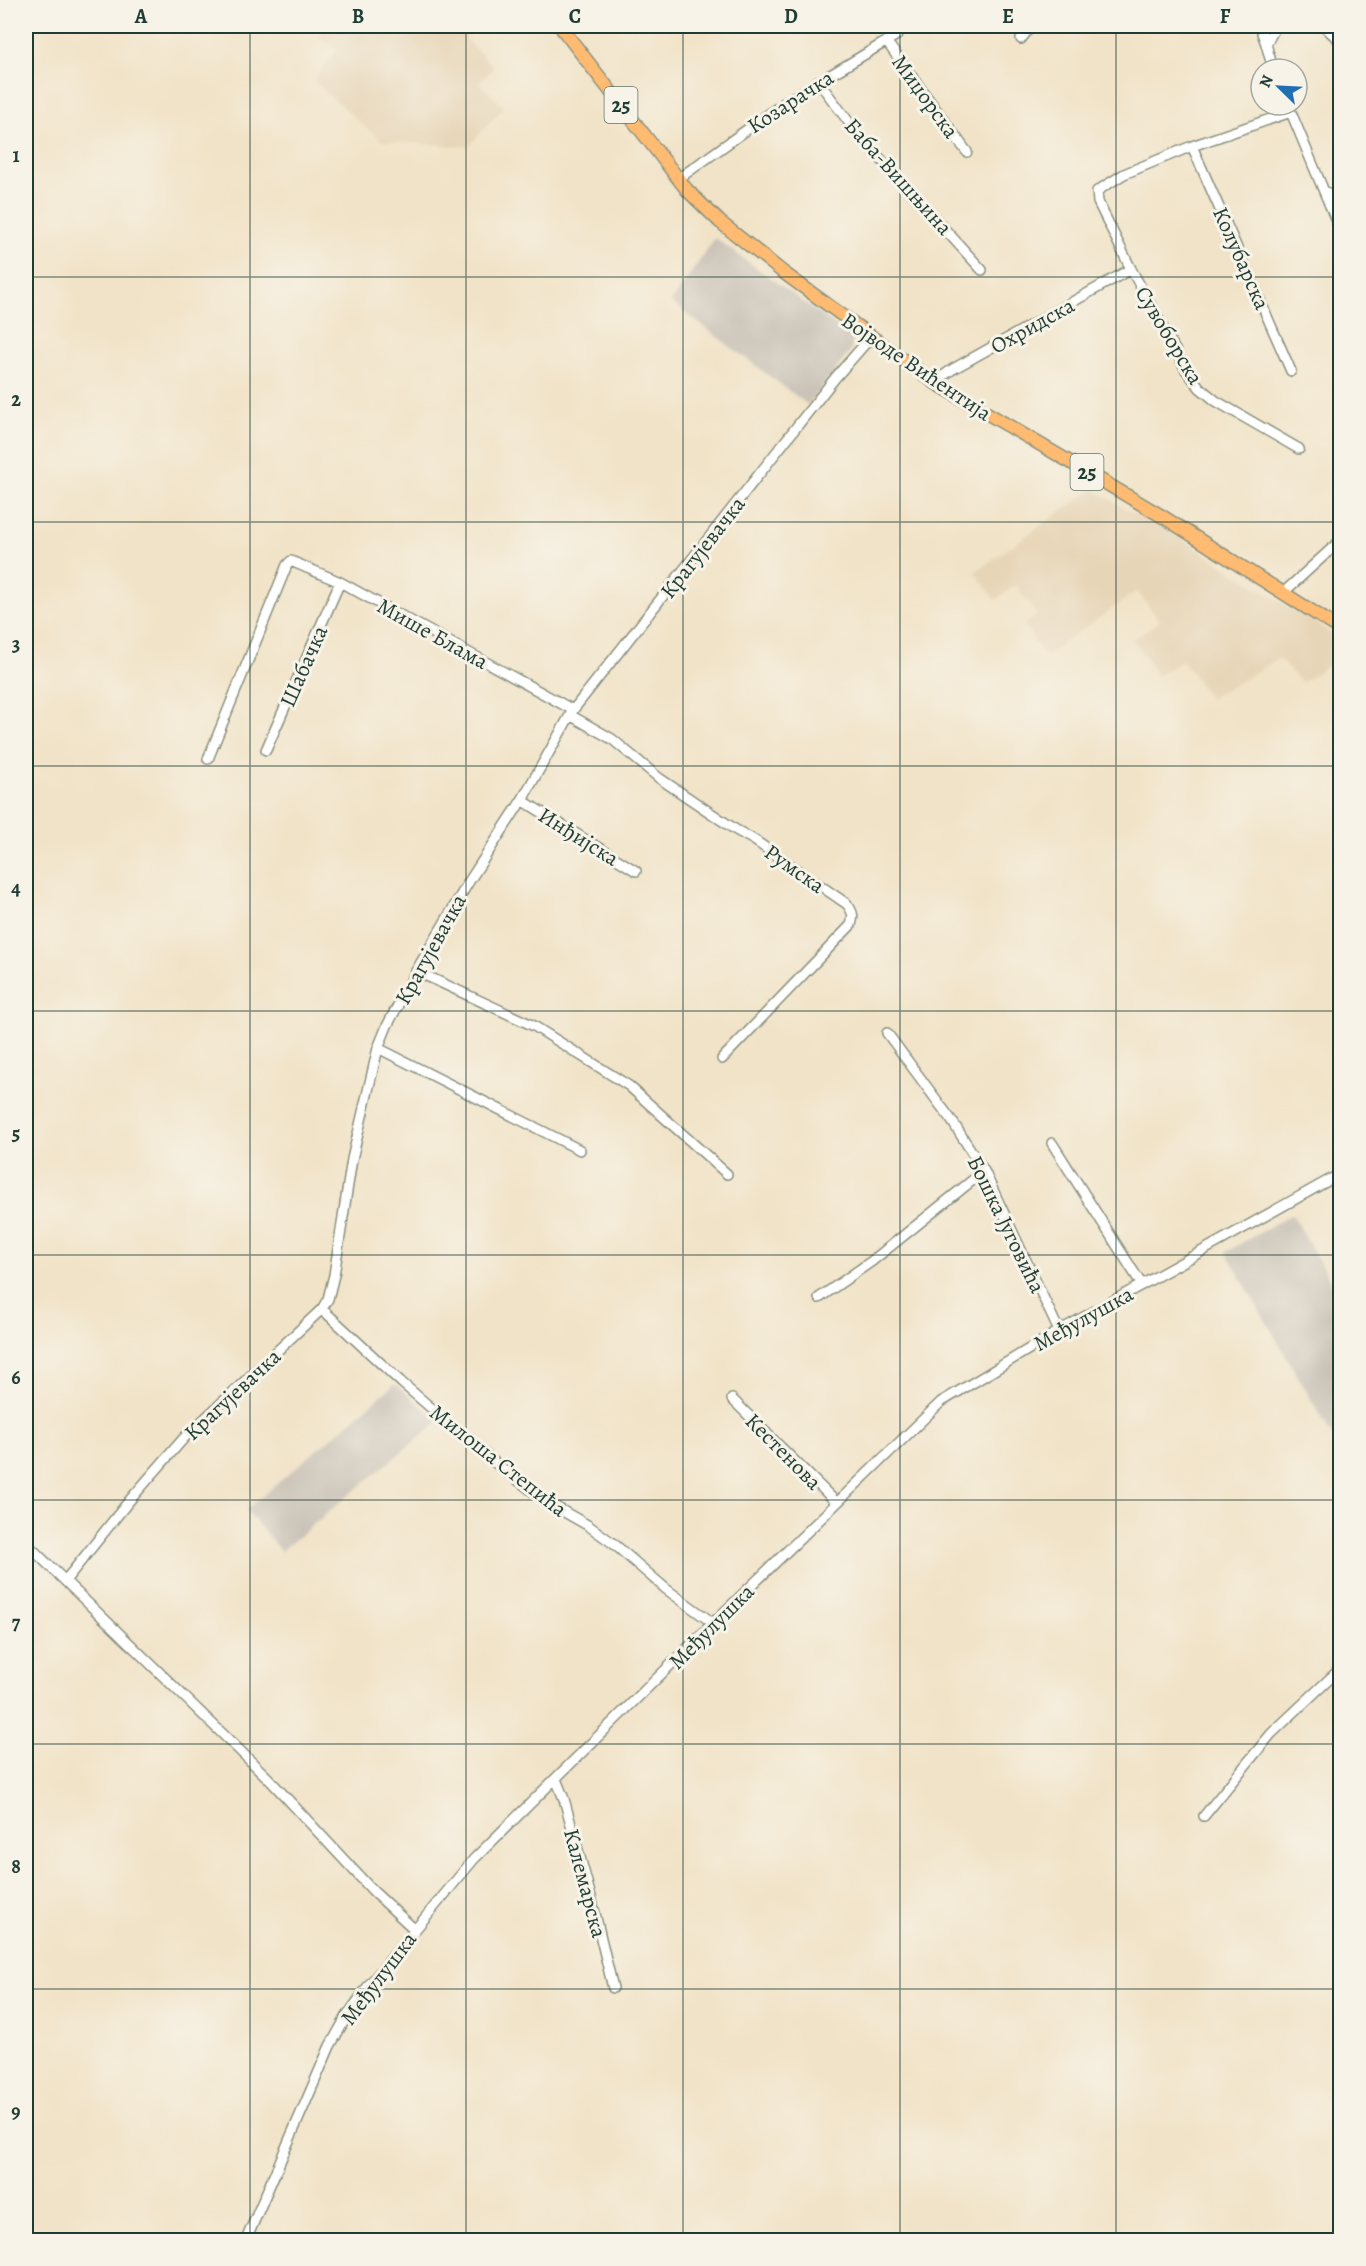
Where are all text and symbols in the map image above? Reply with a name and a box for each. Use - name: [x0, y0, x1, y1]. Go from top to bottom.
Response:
- text: A: [134, 3, 148, 30]
- text: B: [352, 3, 364, 30]
- text: C: [569, 3, 581, 30]
- text: D: [784, 3, 798, 30]
- text: E: [1002, 3, 1014, 30]
- text: F: [1220, 3, 1231, 30]
- street label: Миџорска: [885, 49, 966, 145]
- north arrow: [1249, 57, 1309, 117]
- street label: Козарачка: [742, 62, 840, 141]
- text: N: [1254, 71, 1279, 91]
- road number: 25: [604, 87, 638, 123]
- street label: Баба-Вишњина: [837, 111, 960, 242]
- text: 1: [12, 142, 20, 169]
- street label: Колубарска: [1205, 202, 1277, 315]
- street label: Сувоборска: [1128, 281, 1211, 391]
- street label: Охридска: [985, 290, 1081, 361]
- street label: Војводе Вићентија: [835, 305, 998, 429]
- text: 2: [11, 386, 21, 413]
- road number: 25: [1070, 454, 1104, 490]
- street label: Крагујевачка: [653, 490, 753, 605]
- street label: Мише Блама: [372, 591, 494, 677]
- street label: Шабачка: [273, 620, 336, 712]
- text: 3: [12, 631, 20, 658]
- street label: Инђијска: [532, 800, 625, 874]
- street label: Румска: [758, 837, 831, 901]
- text: 4: [11, 875, 21, 902]
- street label: Крагујевачка: [388, 888, 474, 1010]
- text: 5: [12, 1120, 20, 1147]
- street label: Бошка Југовића: [960, 1151, 1053, 1299]
- street label: Међулушка: [1028, 1279, 1140, 1359]
- street label: Крагујевачка: [178, 1341, 288, 1447]
- text: 6: [11, 1364, 21, 1391]
- street label: Милоша Степића: [423, 1398, 574, 1524]
- street label: Кестенова: [738, 1407, 829, 1497]
- street label: Међулушка: [662, 1577, 762, 1676]
- text: 7: [12, 1609, 21, 1636]
- street label: Калемарска: [556, 1825, 614, 1942]
- text: 8: [11, 1853, 21, 1880]
- street label: Међулушка: [334, 1925, 424, 2032]
- text: 9: [11, 2098, 21, 2125]

